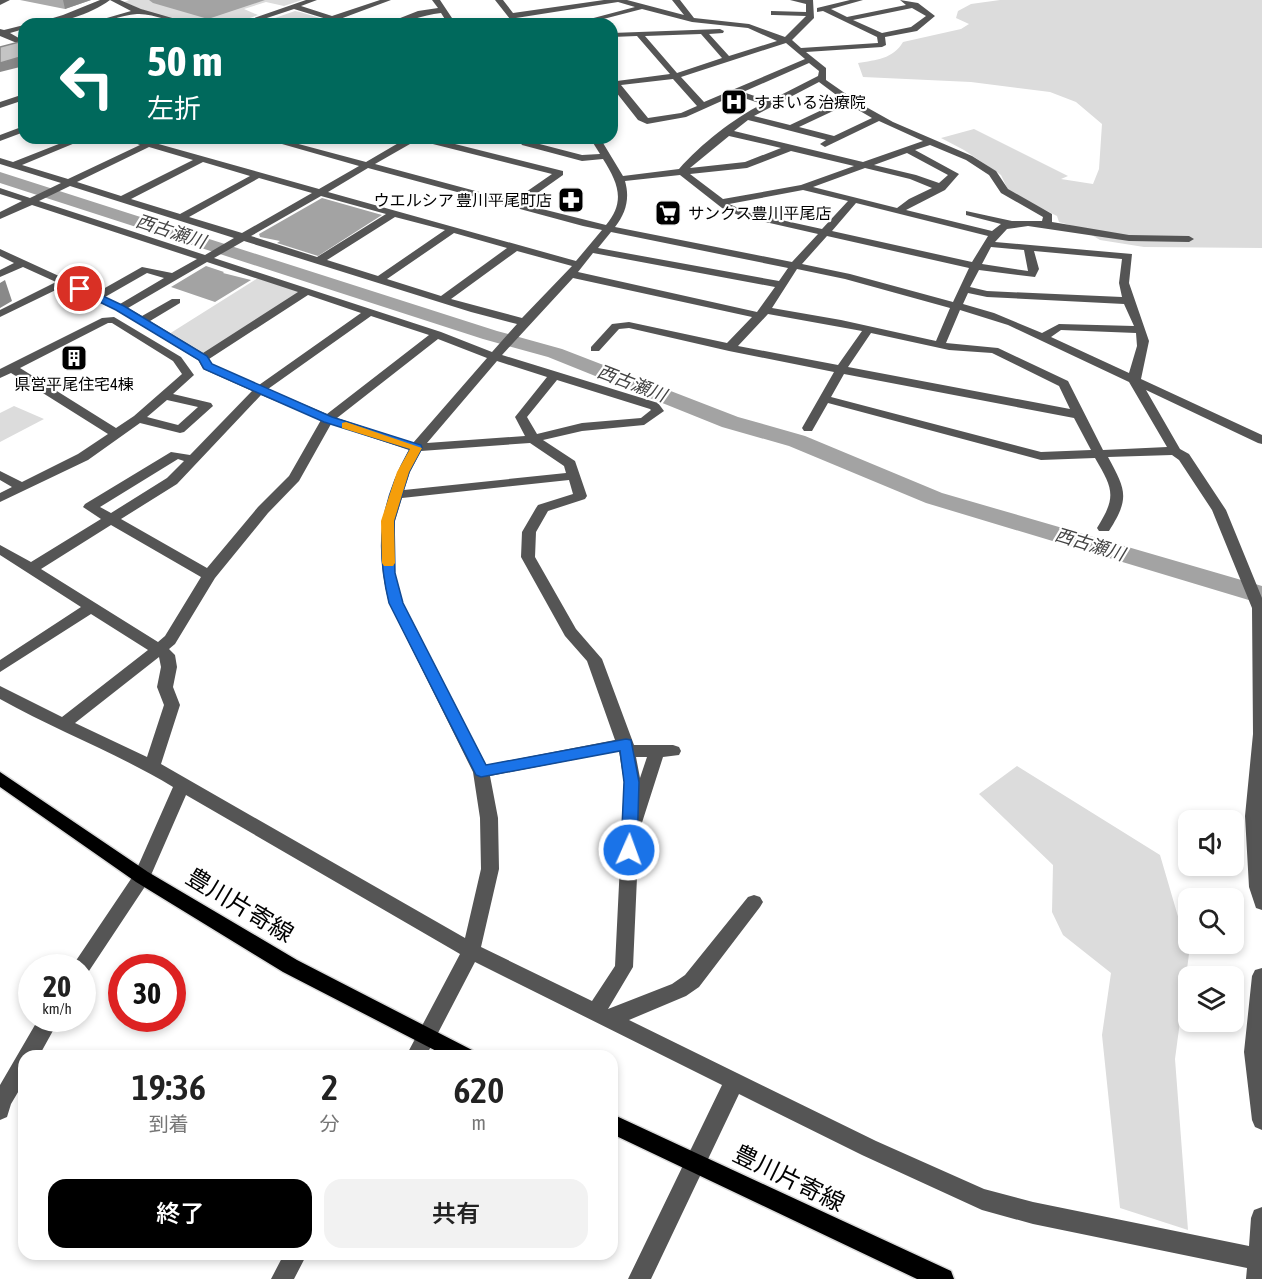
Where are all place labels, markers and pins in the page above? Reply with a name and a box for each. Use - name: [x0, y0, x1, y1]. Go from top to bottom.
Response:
- hospital icon: すまいる治療院: [719, 87, 749, 117]
- place label: すまいる治療院: [754, 93, 866, 111]
- pharmacy icon: ウエルシア 豊川平尾町店: [556, 185, 586, 215]
- place label: ウエルシア 豊川平尾町店: [374, 191, 552, 209]
- supermarket icon: サンクス豊川平尾店: [653, 198, 683, 228]
- place label: サンクス豊川平尾店: [688, 204, 832, 222]
- pin: [54, 263, 105, 314]
- building icon: 県営平尾住宅4棟: [59, 343, 89, 373]
- place label: 県営平尾住宅4棟: [14, 375, 134, 393]

